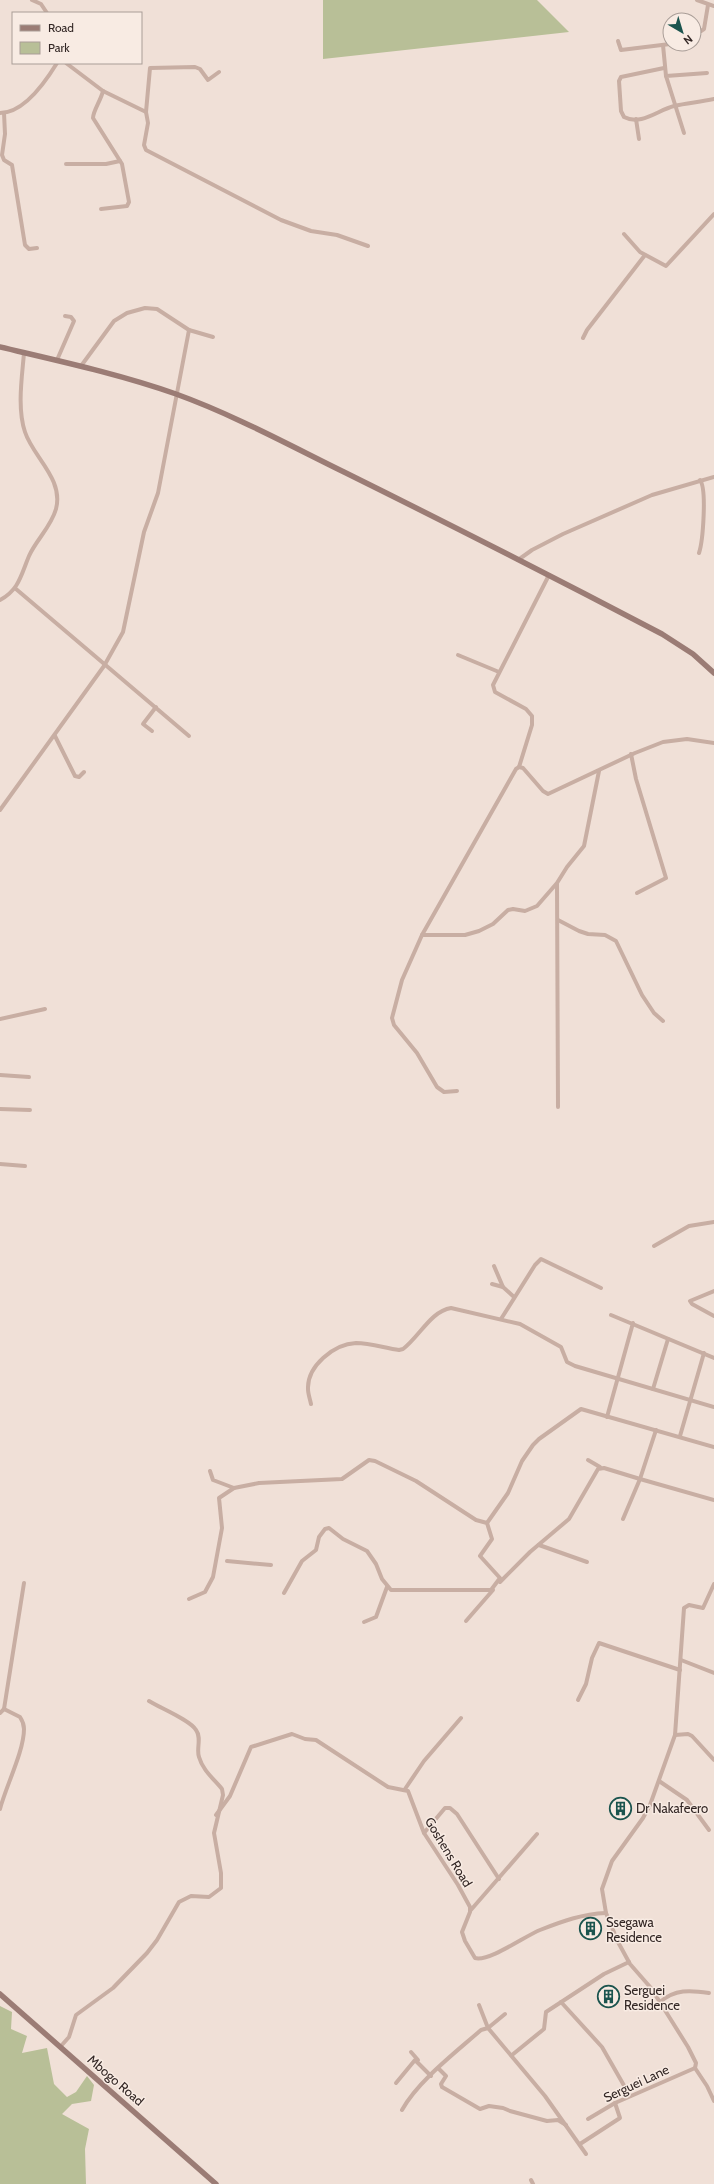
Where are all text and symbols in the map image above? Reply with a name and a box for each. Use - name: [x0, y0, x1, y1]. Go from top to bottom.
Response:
- legend: [12, 12, 142, 64]
- north arrow: [662, 12, 702, 52]
- text: Road: [48, 20, 74, 35]
- text: N: [681, 32, 696, 48]
- text: Park: [48, 40, 70, 55]
- building icon: Dr Nakafeero: [607, 1795, 633, 1821]
- place label: Dr Nakafeero: [636, 1800, 708, 1816]
- street label: Goshens Road: [422, 1814, 476, 1890]
- place label: Ssegawa Residence: [606, 1914, 662, 1945]
- building icon: Ssegawa Residence: [577, 1916, 603, 1942]
- place label: Serguei Residence: [624, 1982, 680, 2013]
- building icon: Serguei Residence: [595, 1984, 621, 2010]
- street label: Mbogo Road: [85, 2051, 147, 2109]
- street label: Serguei Lane: [601, 2061, 672, 2105]

